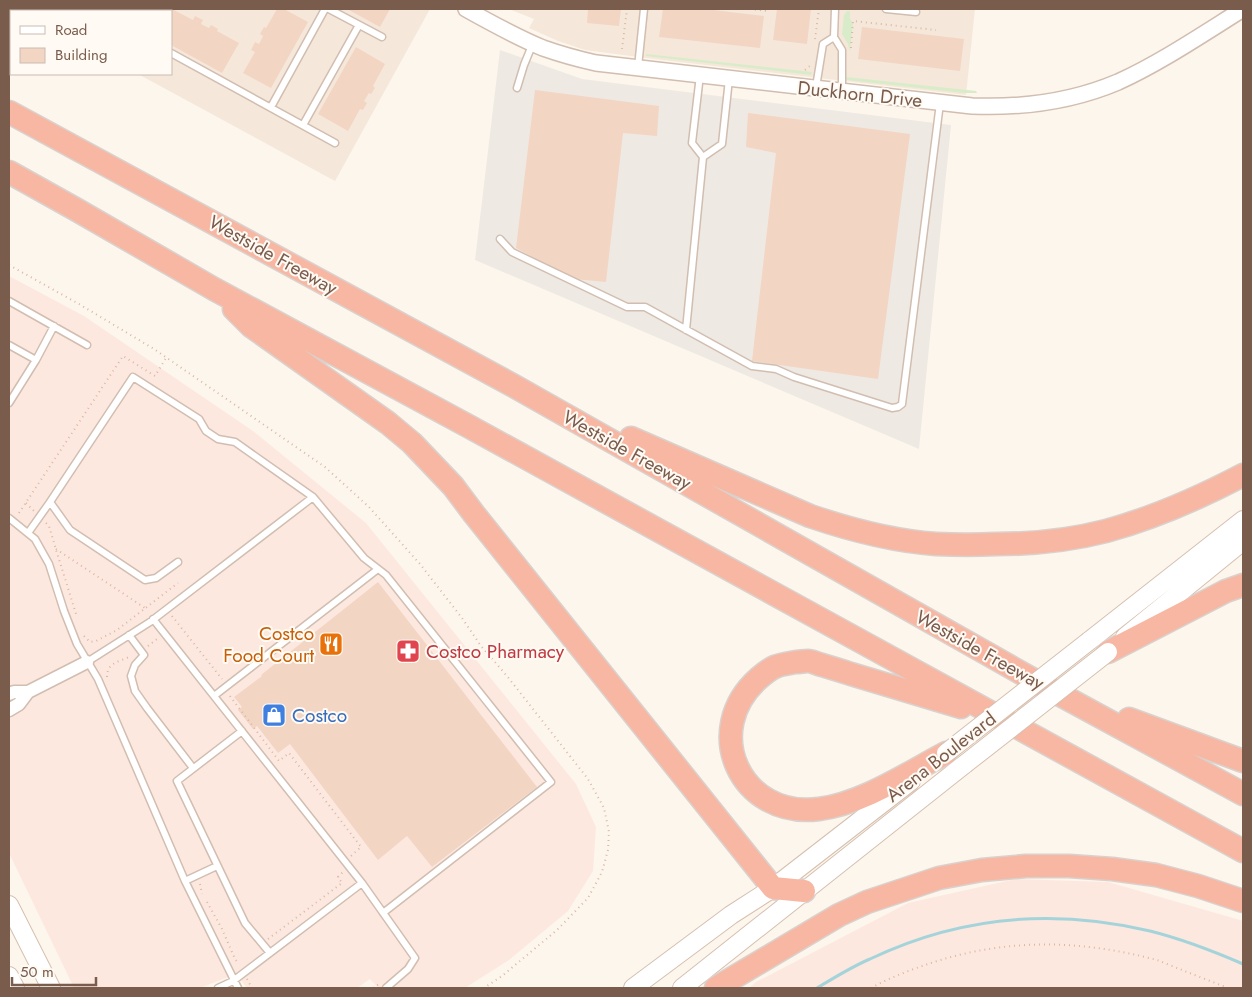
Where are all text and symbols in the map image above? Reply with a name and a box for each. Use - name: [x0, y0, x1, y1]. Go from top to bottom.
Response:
- legend: [10, 10, 172, 75]
- text: Road: [55, 19, 87, 41]
- text: Building: [55, 44, 107, 66]
- street label: Duckhorn Drive: [796, 74, 924, 114]
- street label: Westside Freeway: [204, 208, 343, 302]
- street label: Westside Freeway: [558, 403, 697, 497]
- street label: Westside Freeway: [911, 603, 1050, 697]
- place label: Costco Food Court: [223, 620, 314, 669]
- restaurant icon: Costco Food Court: [318, 631, 344, 657]
- pharmacy icon: Costco Pharmacy: [395, 638, 421, 664]
- place label: Costco Pharmacy: [426, 638, 565, 665]
- shop icon: Costco: [261, 702, 287, 728]
- place label: Costco: [292, 702, 347, 729]
- street label: Arena Boulevard: [880, 705, 1002, 809]
- scale bar: [12, 954, 96, 986]
- text: 50 m: [20, 961, 54, 983]

